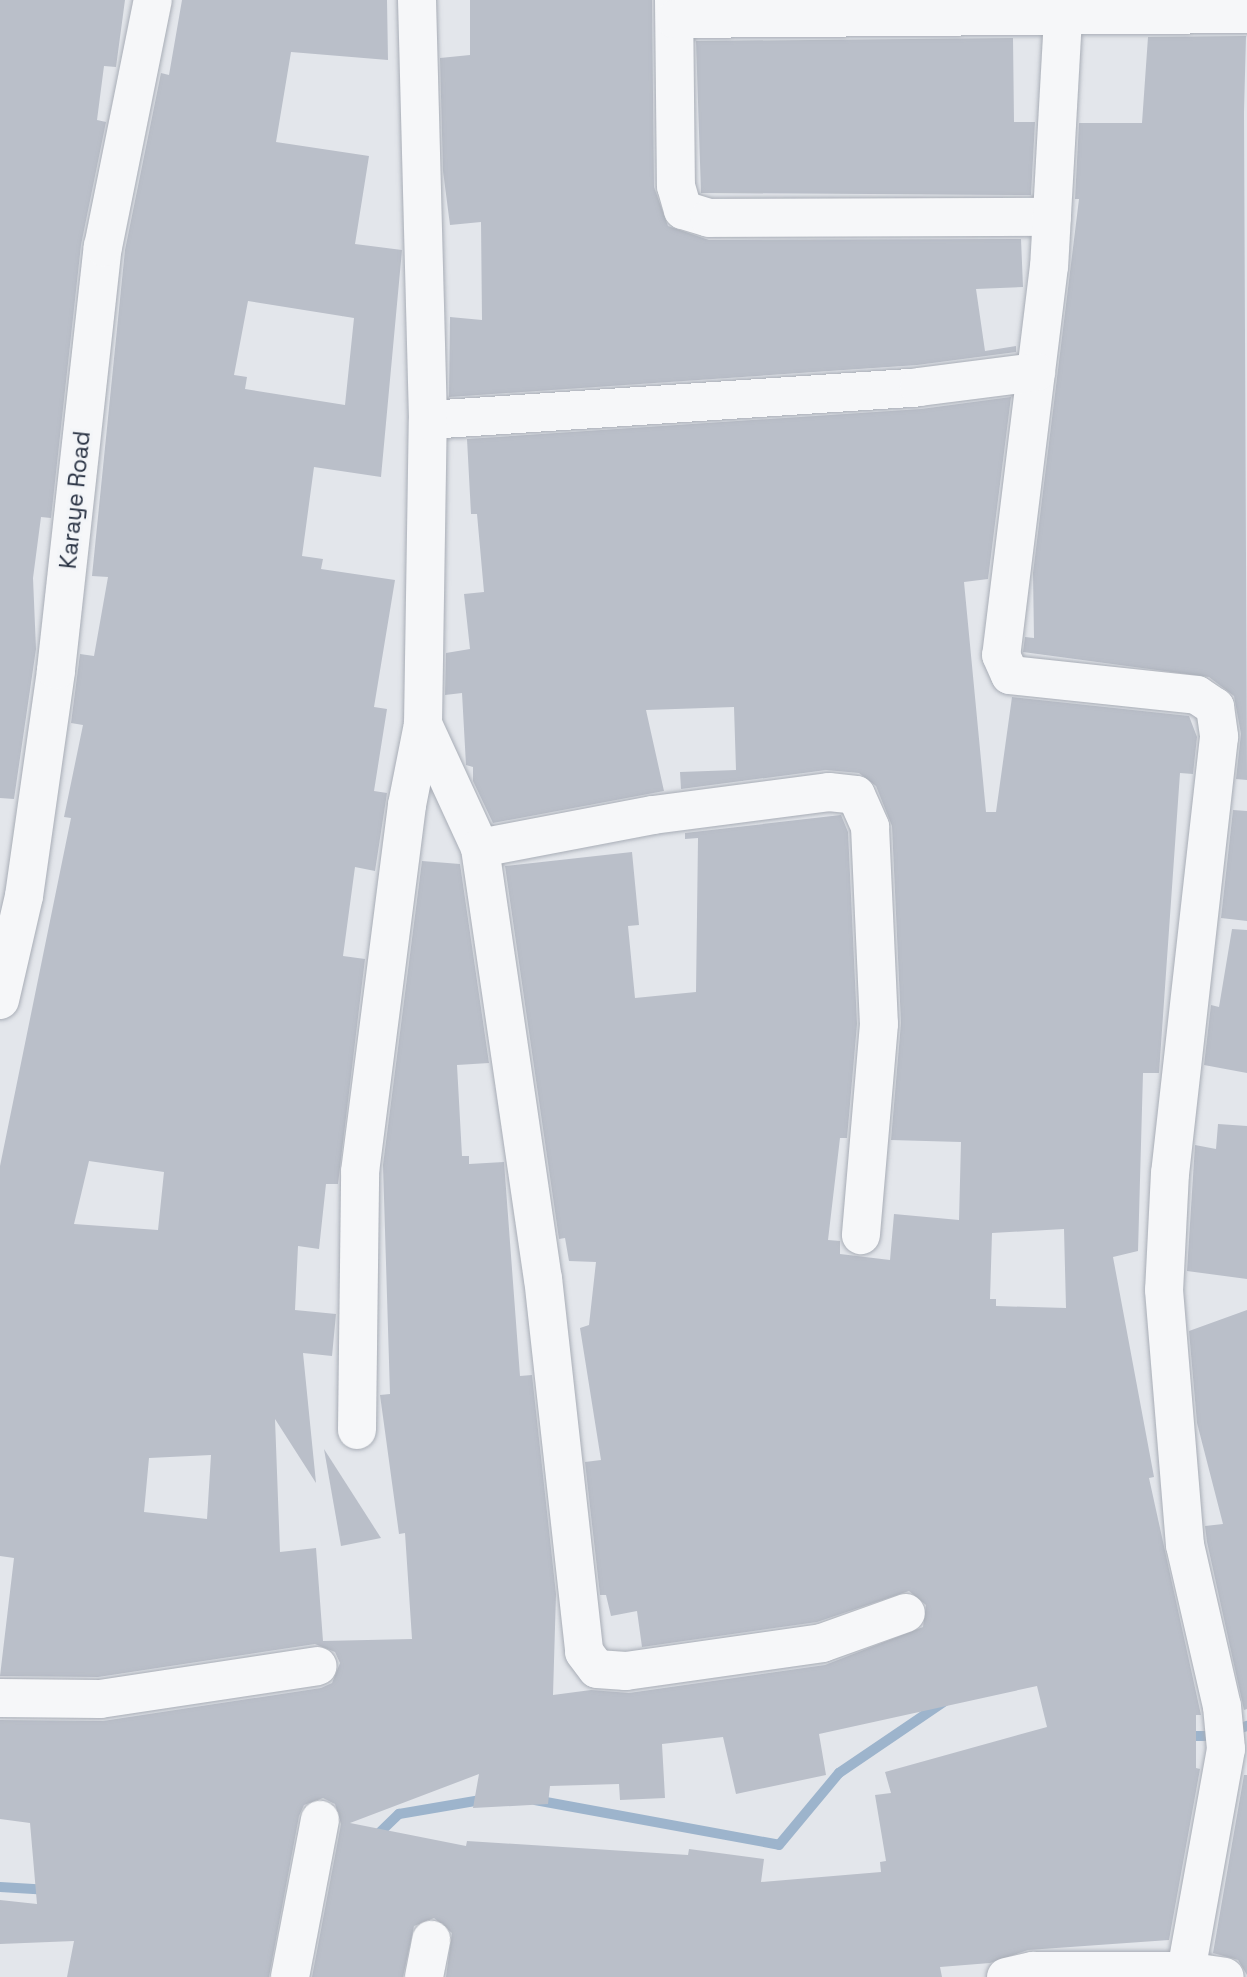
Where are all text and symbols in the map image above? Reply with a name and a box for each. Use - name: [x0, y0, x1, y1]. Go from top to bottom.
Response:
- street label: Karaye Road: [54, 430, 96, 570]

